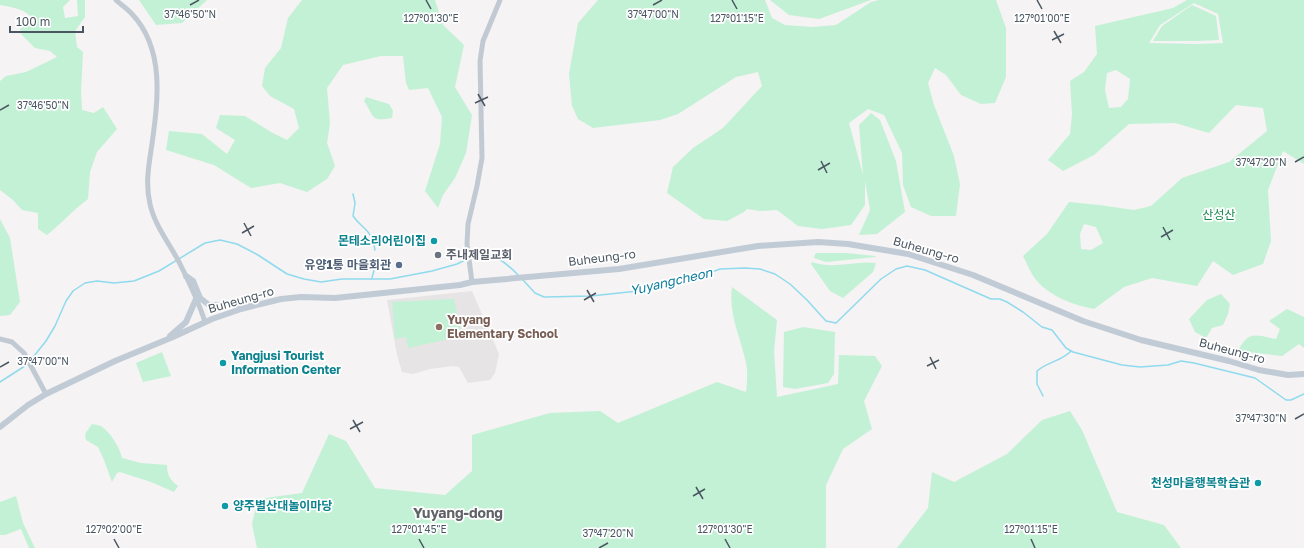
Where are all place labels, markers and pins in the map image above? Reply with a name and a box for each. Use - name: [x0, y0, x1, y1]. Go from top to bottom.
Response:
- place label: 몬테소리어린이집: [338, 233, 426, 248]
- marker: 몬테소리어린이집: [429, 236, 439, 246]
- place label: 주내제일교회: [446, 247, 512, 262]
- marker: 주내제일교회: [433, 250, 443, 260]
- place label: 유양1통 마을회관: [305, 257, 391, 272]
- marker: 유양1통 마을회관: [394, 260, 404, 270]
- place label: Yuyang Elementary School: [447, 312, 558, 341]
- marker: Yuyang Elementary School: [434, 322, 444, 332]
- place label: Yangjusi Tourist Information Center: [231, 348, 341, 377]
- marker: Yangjusi Tourist Information Center: [218, 358, 228, 368]
- place label: 천성마을행복학습관: [1151, 475, 1250, 490]
- marker: 천성마을행복학습관: [1253, 478, 1263, 488]
- place label: 양주별산대놀이마당: [233, 498, 332, 513]
- marker: 양주별산대놀이마당: [220, 501, 230, 511]

